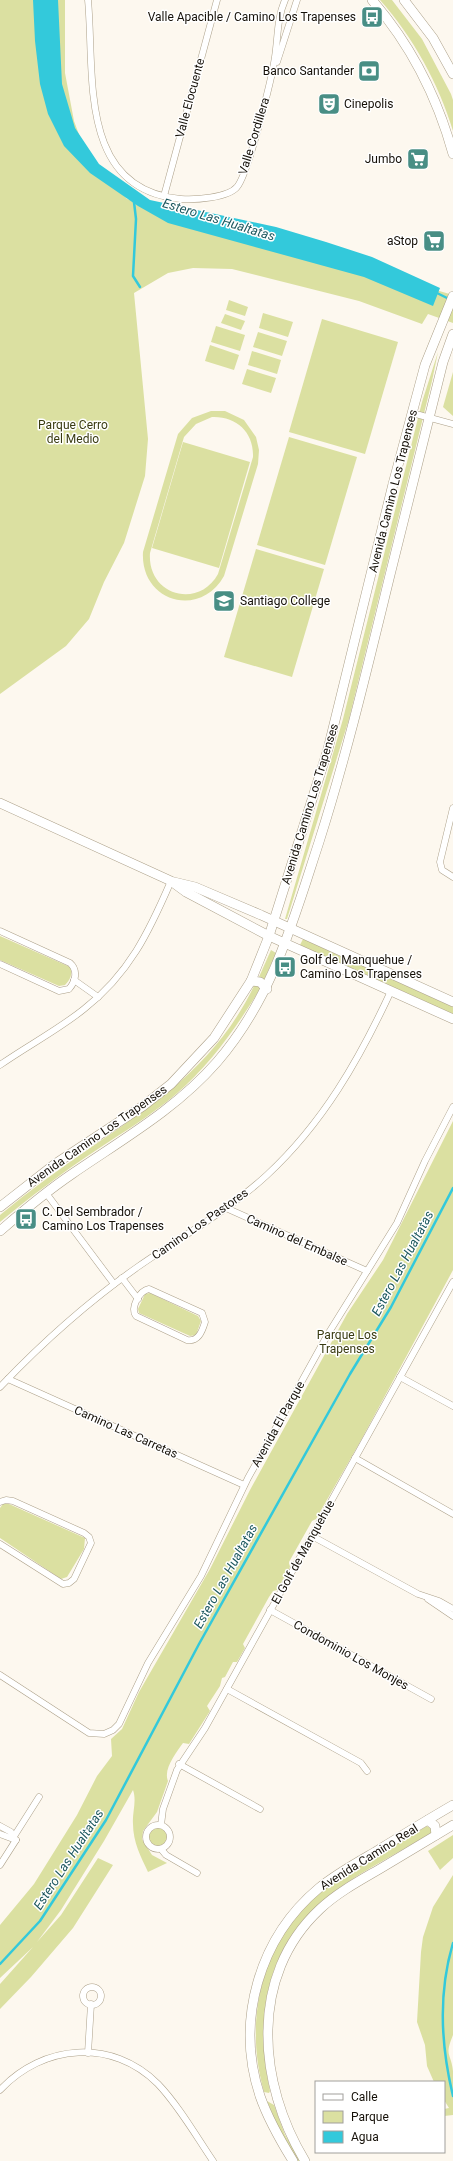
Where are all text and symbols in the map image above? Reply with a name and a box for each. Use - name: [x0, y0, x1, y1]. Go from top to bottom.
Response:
- bus stop icon: Valle Apacible / Camino Los Trapenses: [359, 4, 385, 30]
- place label: Valle Apacible / Camino Los Trapenses: [148, 10, 356, 24]
- street label: Valle Elocuente: [173, 57, 207, 139]
- bank icon: Banco Santander: [356, 58, 382, 84]
- place label: Banco Santander: [263, 64, 354, 78]
- theatre icon: Cinepolis: [316, 91, 342, 117]
- street label: Valle Cordillera: [236, 96, 272, 176]
- place label: Cinepolis: [344, 97, 393, 111]
- supermarket icon: Jumbo: [405, 146, 431, 172]
- place label: Jumbo: [365, 152, 402, 166]
- water label: Estero Las Hualtatas: [161, 195, 277, 244]
- supermarket icon: aStop: [421, 228, 447, 254]
- place label: aStop: [387, 234, 418, 248]
- street label: Avenida Camino Los Trapenses: [366, 408, 420, 574]
- park label: Parque Cerro del Medio: [38, 418, 108, 446]
- school or university icon: Santiago College: [211, 588, 237, 614]
- place label: Santiago College: [240, 594, 330, 608]
- street label: Avenida Camino Los Trapenses: [279, 722, 341, 886]
- place label: Golf de Manquehue / Camino Los Trapenses: [300, 953, 422, 981]
- bus stop icon: Golf de Manquehue / Camino Los Trapenses: [272, 954, 298, 980]
- street label: Avenida Camino Los Trapenses: [24, 1082, 170, 1190]
- street label: Camino Los Pastores: [149, 1186, 251, 1262]
- place label: C. Del Sembrador / Camino Los Trapenses: [42, 1205, 164, 1233]
- bus stop icon: C. Del Sembrador / Camino Los Trapenses: [13, 1206, 39, 1232]
- water label: Estero Las Hualtatas: [368, 1208, 437, 1318]
- street label: Camino del Embalse: [244, 1211, 350, 1269]
- park label: Parque Los Trapenses: [317, 1328, 377, 1356]
- street label: Avenida El Parque: [249, 1379, 307, 1469]
- street label: Camino Las Carretas: [72, 1403, 180, 1461]
- street label: El Golf de Manquehue: [269, 1497, 337, 1607]
- water label: Estero Las Hualtatas: [191, 1521, 261, 1631]
- street label: Condominio Los Monjes: [291, 1617, 411, 1693]
- water label: Estero Las Hualtatas: [30, 1806, 107, 1912]
- street label: Avenida Camino Real: [317, 1821, 421, 1893]
- legend: [315, 2081, 445, 2153]
- text: Calle: [351, 2090, 378, 2104]
- text: Parque: [351, 2110, 389, 2124]
- text: Agua: [351, 2130, 379, 2144]

